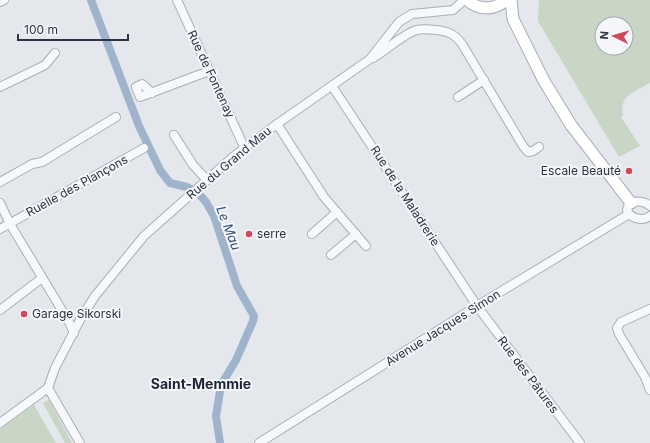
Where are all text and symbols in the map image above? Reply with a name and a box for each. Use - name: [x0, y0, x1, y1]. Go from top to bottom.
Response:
- scale bar: [18, 16, 128, 42]
- north arrow: [594, 16, 634, 56]
- text: 100 m: [24, 22, 58, 37]
- street label: Rue de Fontenay: [185, 28, 238, 120]
- text: N: [597, 30, 611, 40]
- street label: Rue du Grand Mau: [183, 123, 274, 202]
- street label: Rue de la Maladrerie: [367, 143, 443, 249]
- street label: Ruelle des Plançons: [23, 151, 130, 220]
- place label: Escale Beauté: [541, 163, 621, 178]
- marker: Escale Beauté: [624, 166, 634, 176]
- water label: Le Mau: [213, 204, 245, 253]
- place label: serre: [257, 226, 286, 241]
- marker: serre: [244, 229, 254, 239]
- street label: Avenue Jacques Simon: [383, 286, 503, 369]
- place label: Garage Sikorski: [32, 306, 121, 321]
- marker: Garage Sikorski: [19, 309, 29, 319]
- street label: Rue des Pâtures: [495, 333, 562, 416]
- district label: Saint-Memmie: [151, 375, 251, 392]

